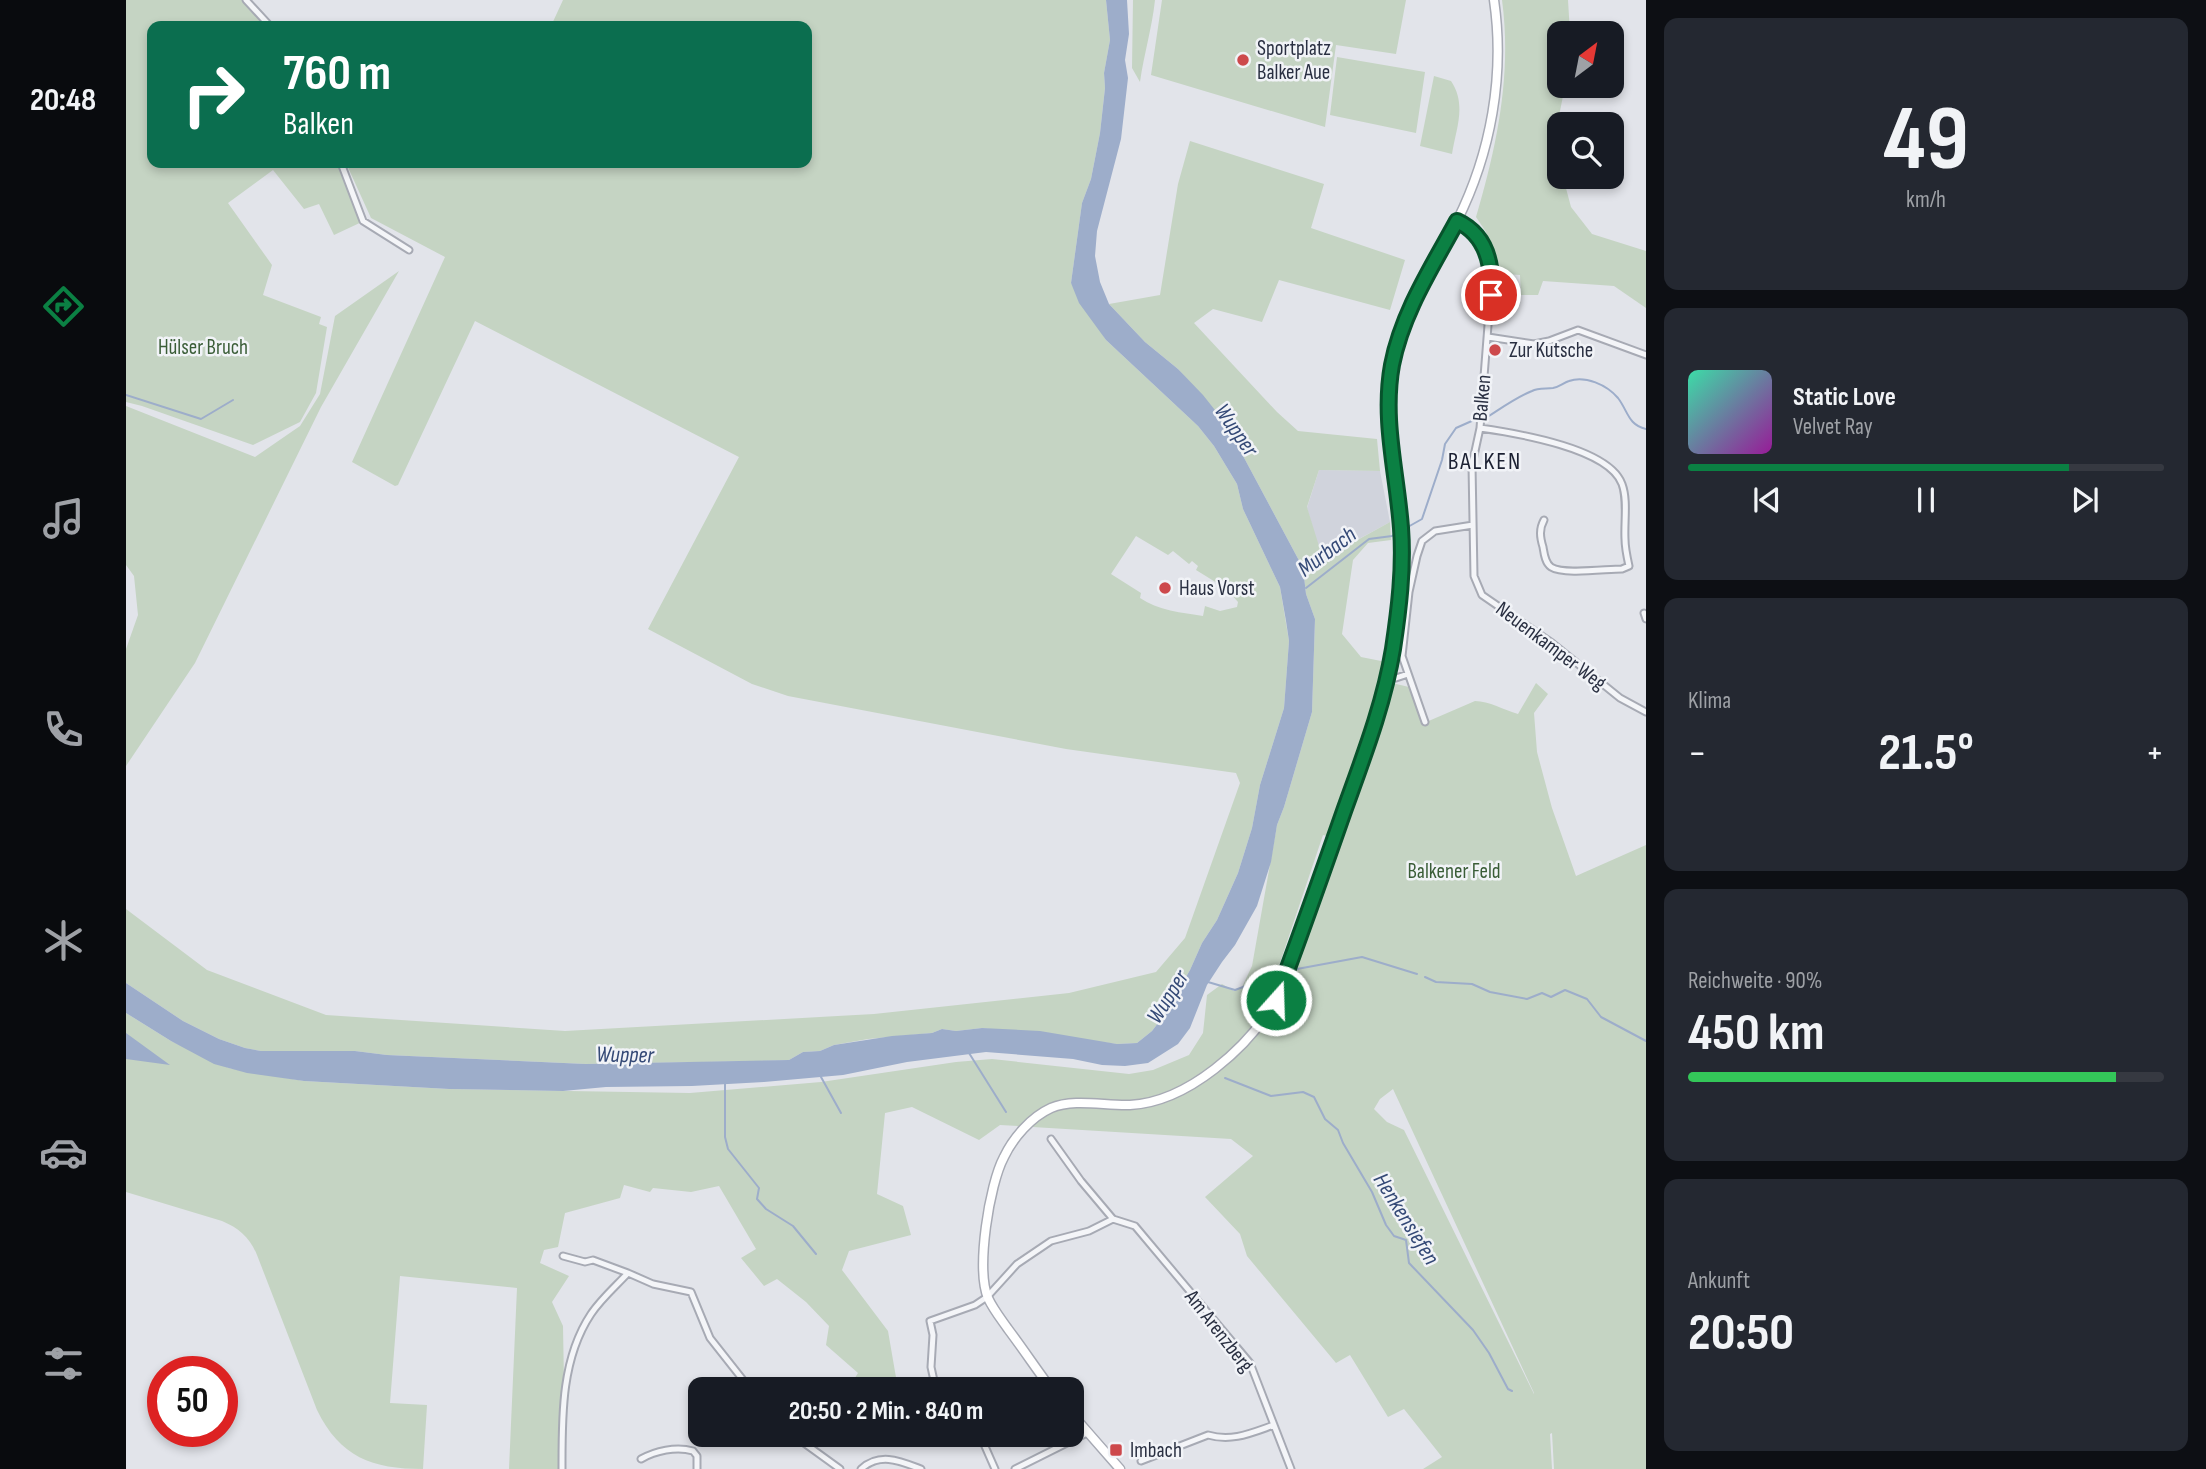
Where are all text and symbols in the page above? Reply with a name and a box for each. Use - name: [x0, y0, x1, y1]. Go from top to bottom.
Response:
- north arrow: [1547, 21, 1624, 98]
- map controls: [1547, 21, 1624, 189]
- place label: Sportplatz Balker Aue: [1257, 36, 1331, 85]
- text: 760 m: [283, 45, 391, 104]
- icon: right: [168, 49, 259, 140]
- marker: Sportplatz Balker Aue: [1235, 52, 1251, 68]
- text: 20:48: [30, 81, 96, 120]
- text: 49: [1883, 86, 1969, 195]
- text: Balken: [283, 105, 354, 144]
- button: search: [1547, 112, 1624, 189]
- text: km/h: [1906, 186, 1946, 214]
- pin: [1461, 265, 1521, 325]
- icon: arrive: [1472, 276, 1510, 314]
- icon: directions: [39, 282, 88, 331]
- park label: Hülser Bruch: [158, 335, 248, 360]
- place label: Zur Kutsche: [1509, 338, 1593, 363]
- marker: Zur Kutsche: [1487, 342, 1503, 358]
- street label: Balken: [1468, 374, 1496, 422]
- text: Static Love: [1793, 382, 1896, 413]
- water label: Wupper: [1208, 398, 1265, 463]
- text: Velvet Ray: [1793, 413, 1873, 441]
- district label: BALKEN: [1448, 447, 1522, 476]
- icon: previous: [1748, 481, 1786, 519]
- icon: pause: [1907, 481, 1945, 519]
- icon: next: [2066, 481, 2104, 519]
- icon: music: [39, 494, 88, 543]
- water label: Murbach: [1292, 521, 1362, 583]
- place label: Haus Vorst: [1179, 576, 1255, 601]
- marker: Haus Vorst: [1157, 580, 1173, 596]
- street label: Neuenkamper Weg: [1491, 596, 1611, 696]
- text: Klima: [1688, 687, 1731, 715]
- icon: phone: [39, 705, 88, 754]
- text: 21.5°: [1878, 722, 1974, 785]
- text: −: [1688, 731, 1707, 776]
- text: +: [2145, 731, 2164, 776]
- park label: Balkener Feld: [1407, 859, 1501, 884]
- icon: climate: [39, 916, 88, 965]
- position arrow: [1239, 963, 1313, 1037]
- water label: Wupper: [1141, 964, 1196, 1029]
- text: Reichweite · 90%: [1688, 967, 1822, 995]
- text: 450 km: [1688, 1002, 1824, 1065]
- water label: Wupper: [596, 1040, 656, 1070]
- icon: car: [39, 1128, 88, 1177]
- water label: Henkensiefen: [1367, 1168, 1445, 1270]
- text: Ankunft: [1688, 1267, 1750, 1295]
- street label: Am Arenzberg: [1179, 1284, 1259, 1377]
- text: 20:50: [1688, 1302, 1794, 1365]
- icon: filters: [39, 1339, 88, 1388]
- speed limit sign: 50: [147, 1356, 238, 1447]
- text: 20:50 · 2 Min. · 840 m: [789, 1396, 983, 1427]
- place label: Imbach: [1130, 1438, 1182, 1463]
- marker: Imbach: [1108, 1442, 1124, 1458]

